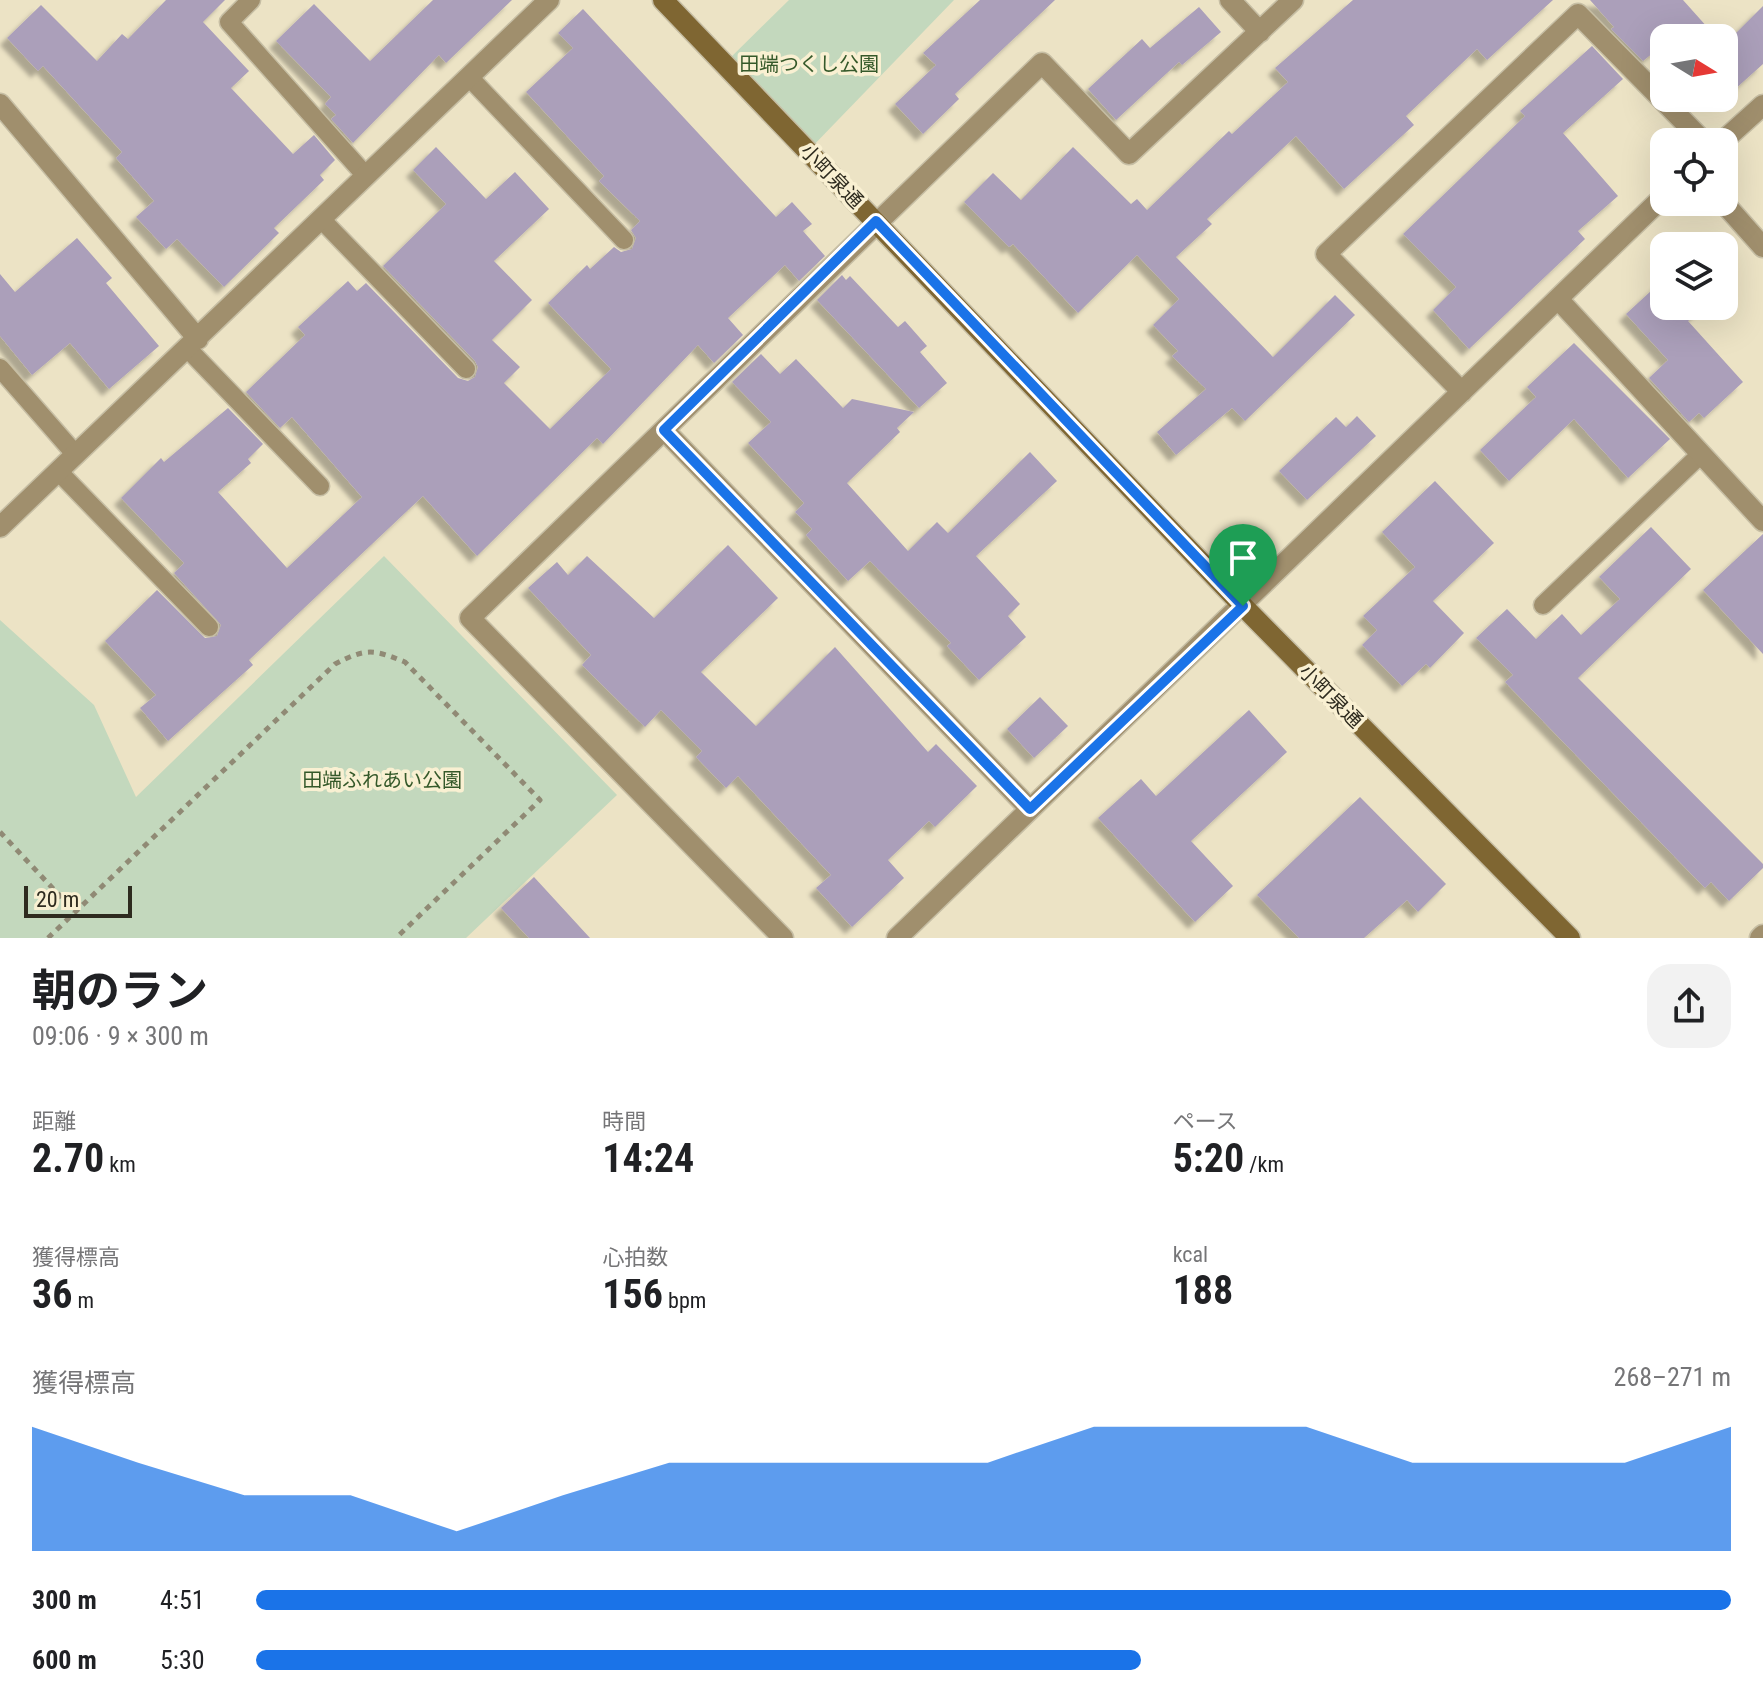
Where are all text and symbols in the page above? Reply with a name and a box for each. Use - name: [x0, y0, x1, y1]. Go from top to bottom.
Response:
- north arrow: [1650, 24, 1738, 112]
- map controls: [1650, 24, 1738, 320]
- park label: 田端つくし公園: [739, 52, 879, 76]
- button: locate: [1650, 128, 1738, 216]
- street label: 小町泉通: [796, 139, 868, 213]
- button: layers: [1650, 232, 1738, 320]
- pin: [1209, 524, 1277, 606]
- icon: arrive: [1221, 536, 1265, 580]
- street label: 小町泉通: [1294, 659, 1368, 733]
- park label: 田端ふれあい公園: [302, 768, 462, 792]
- scale bar: [24, 882, 132, 918]
- text: 20 m: [36, 887, 79, 912]
- button: share: [1647, 964, 1731, 1048]
- text: 朝のラン: [32, 965, 208, 1017]
- text: 09:06 · 9 × 300 m: [32, 1021, 209, 1051]
- text: 距離: [32, 1109, 76, 1134]
- text: 時間: [602, 1109, 646, 1134]
- text: ペース: [1173, 1109, 1238, 1134]
- text: 2.70: [32, 1135, 104, 1182]
- text: 14:24: [602, 1135, 694, 1182]
- text: 5:20: [1173, 1135, 1244, 1182]
- text: km: [104, 1152, 136, 1177]
- text: /km: [1244, 1152, 1284, 1177]
- text: kcal: [1173, 1242, 1208, 1267]
- text: 獲得標高: [32, 1245, 120, 1270]
- text: 心拍数: [602, 1245, 668, 1270]
- text: 188: [1173, 1267, 1233, 1314]
- text: 36: [32, 1271, 72, 1318]
- text: 156: [602, 1271, 663, 1318]
- text: m: [72, 1288, 94, 1313]
- text: bpm: [663, 1288, 706, 1313]
- text: 268–271 m: [1614, 1362, 1731, 1392]
- text: 獲得標高: [32, 1368, 136, 1398]
- text: 300 m: [32, 1585, 97, 1615]
- text: 4:51: [160, 1585, 205, 1615]
- text: 600 m: [32, 1645, 97, 1675]
- text: 5:30: [160, 1645, 205, 1675]

